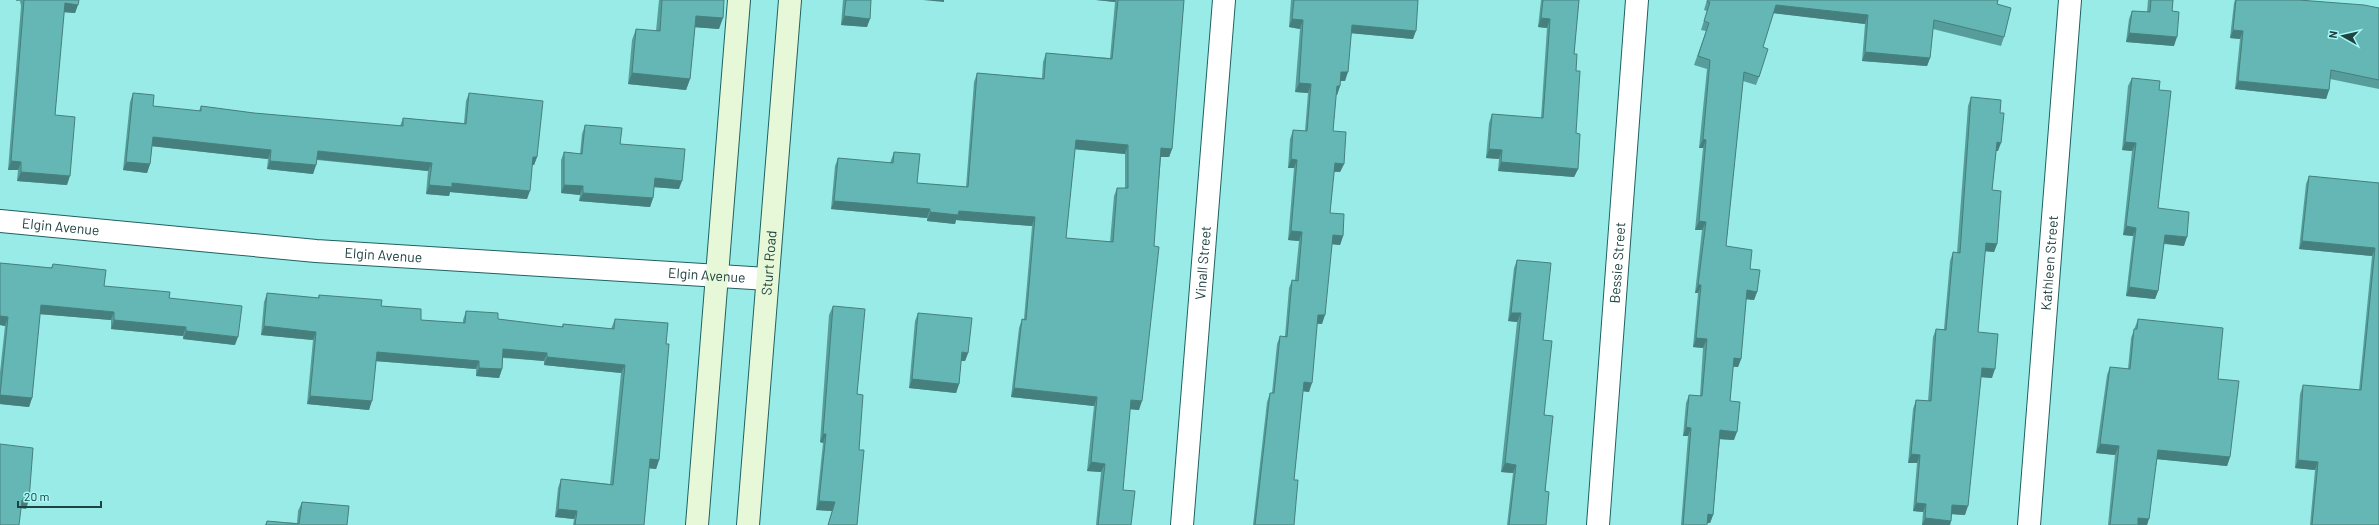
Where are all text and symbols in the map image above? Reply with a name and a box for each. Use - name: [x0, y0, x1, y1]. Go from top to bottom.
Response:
- north arrow: [2323, 16, 2363, 56]
- text: N: [2326, 30, 2340, 39]
- street label: Elgin Avenue: [21, 214, 100, 238]
- street label: Kathleen Street: [2037, 215, 2061, 311]
- street label: Bessie Street: [1605, 221, 1628, 304]
- street label: Vinall Street: [1191, 225, 1214, 300]
- street label: Sturt Road: [757, 230, 780, 296]
- street label: Elgin Avenue: [344, 244, 423, 266]
- street label: Elgin Avenue: [668, 264, 746, 286]
- scale bar: [18, 483, 101, 509]
- text: 20 m: [24, 489, 50, 503]

